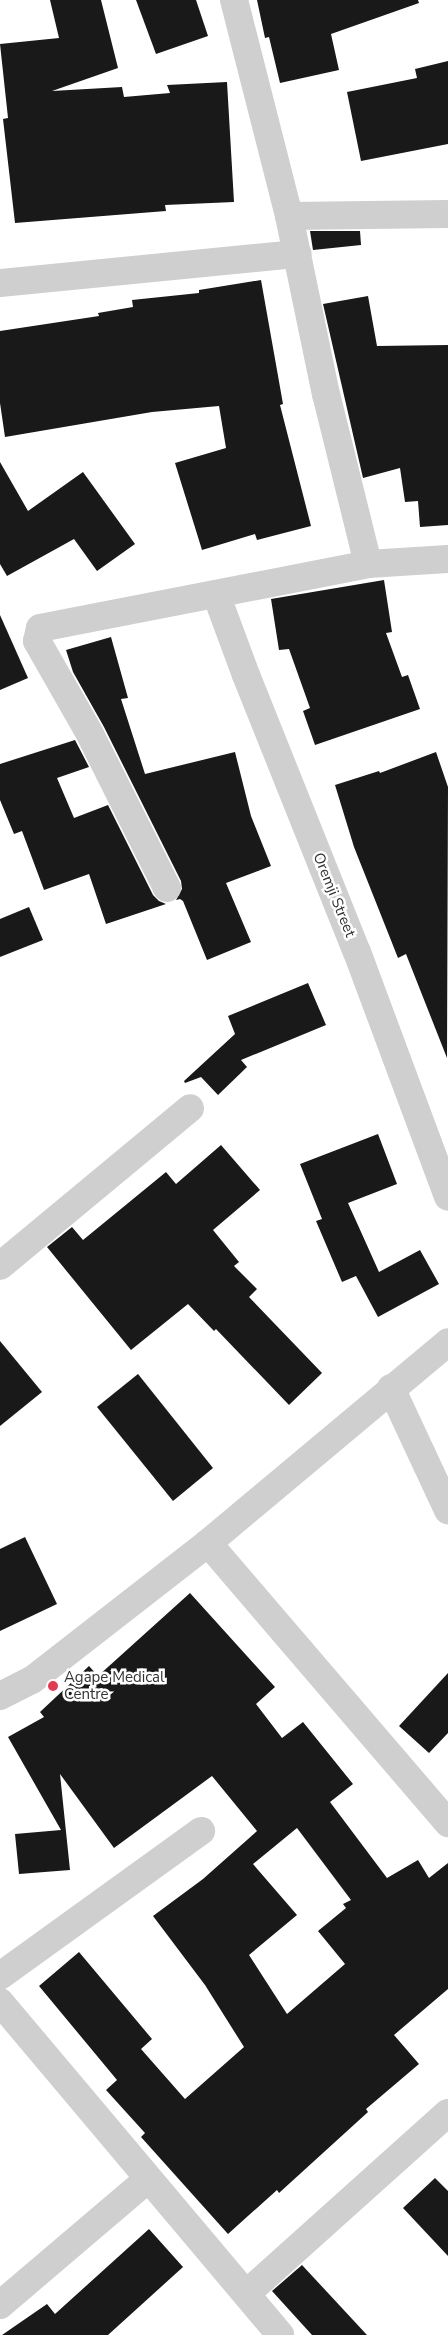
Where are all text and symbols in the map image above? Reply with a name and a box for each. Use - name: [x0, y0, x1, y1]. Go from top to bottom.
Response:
- street label: Oremji Street: [309, 850, 359, 940]
- place label: Agape Medical Centre: [64, 1668, 164, 1703]
- marker: Agape Medical Centre: [46, 1679, 60, 1693]

